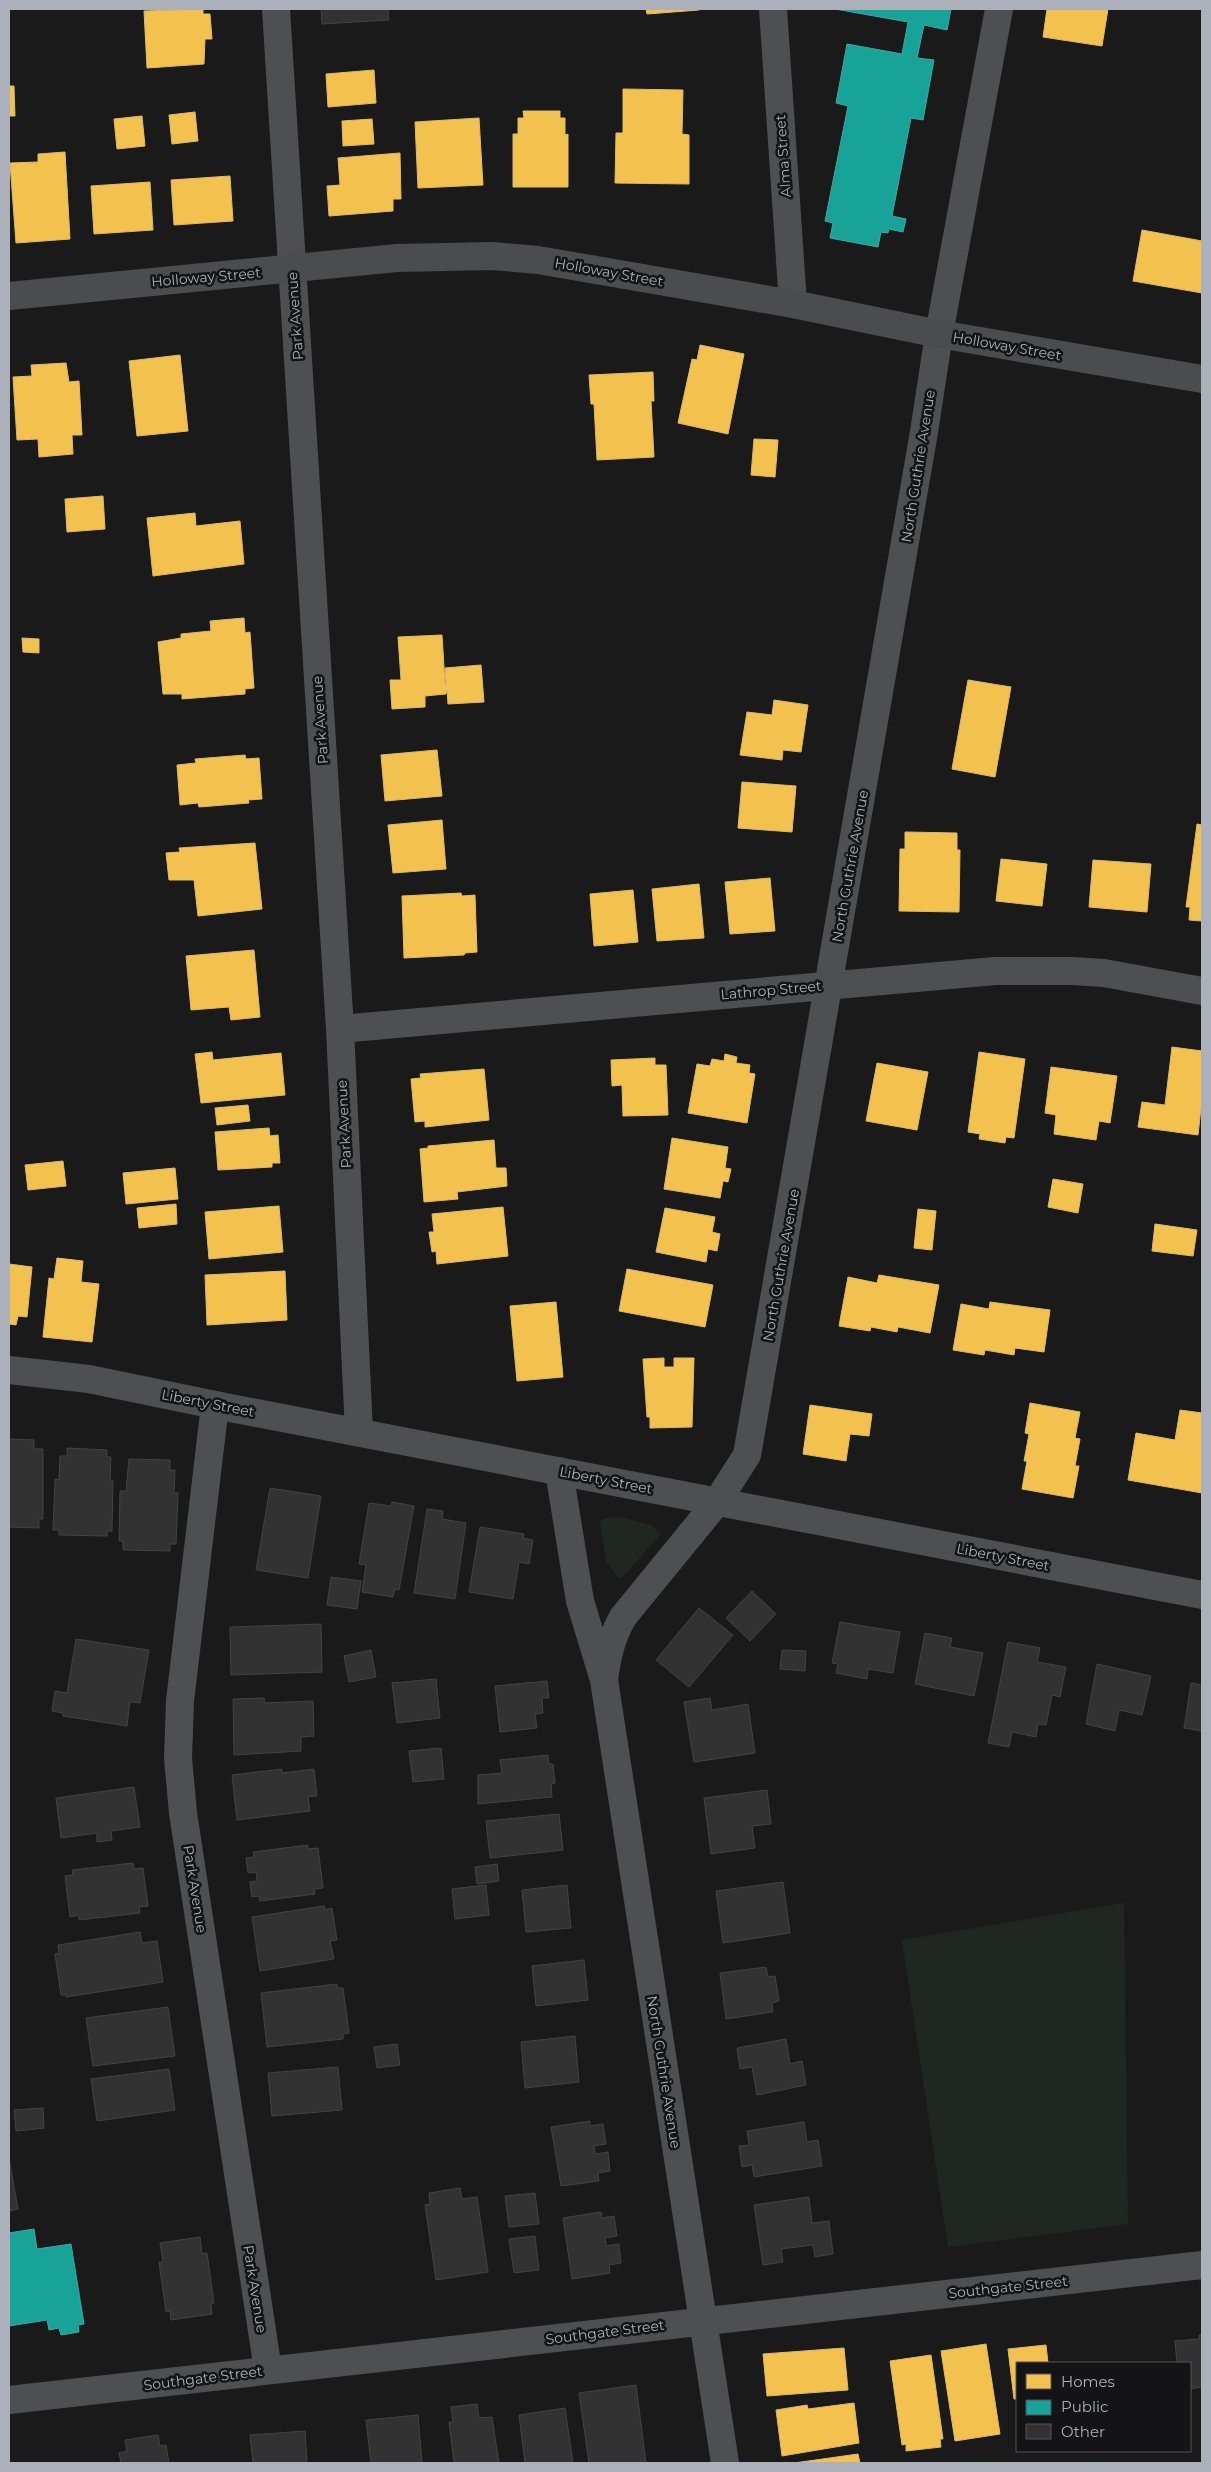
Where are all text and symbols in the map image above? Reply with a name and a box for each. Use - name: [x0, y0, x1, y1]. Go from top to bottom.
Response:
- street label: Alma Street: [771, 114, 795, 198]
- street label: Holloway Street: [553, 254, 665, 290]
- street label: Holloway Street: [150, 263, 262, 291]
- street label: Park Avenue: [283, 271, 307, 361]
- street label: Holloway Street: [951, 328, 1063, 364]
- street label: North Guthrie Avenue: [897, 388, 939, 544]
- street label: Park Avenue: [308, 675, 332, 765]
- street label: North Guthrie Avenue: [828, 788, 872, 944]
- street label: Lathrop Street: [720, 977, 823, 1003]
- street label: Park Avenue: [333, 1079, 355, 1169]
- street label: North Guthrie Avenue: [759, 1187, 803, 1343]
- street label: Liberty Street: [160, 1385, 256, 1421]
- street label: Liberty Street: [558, 1462, 654, 1498]
- street label: Liberty Street: [955, 1539, 1051, 1575]
- street label: Park Avenue: [179, 1844, 211, 1934]
- street label: North Guthrie Avenue: [643, 1994, 685, 2150]
- street label: Park Avenue: [239, 2244, 271, 2334]
- street label: Southgate Street: [948, 2272, 1069, 2302]
- street label: Southgate Street: [545, 2316, 666, 2348]
- street label: Southgate Street: [143, 2362, 264, 2394]
- legend: [1016, 2362, 1191, 2452]
- text: Homes: [1061, 2372, 1115, 2391]
- text: Public: [1061, 2397, 1109, 2416]
- text: Other: [1061, 2422, 1105, 2441]

